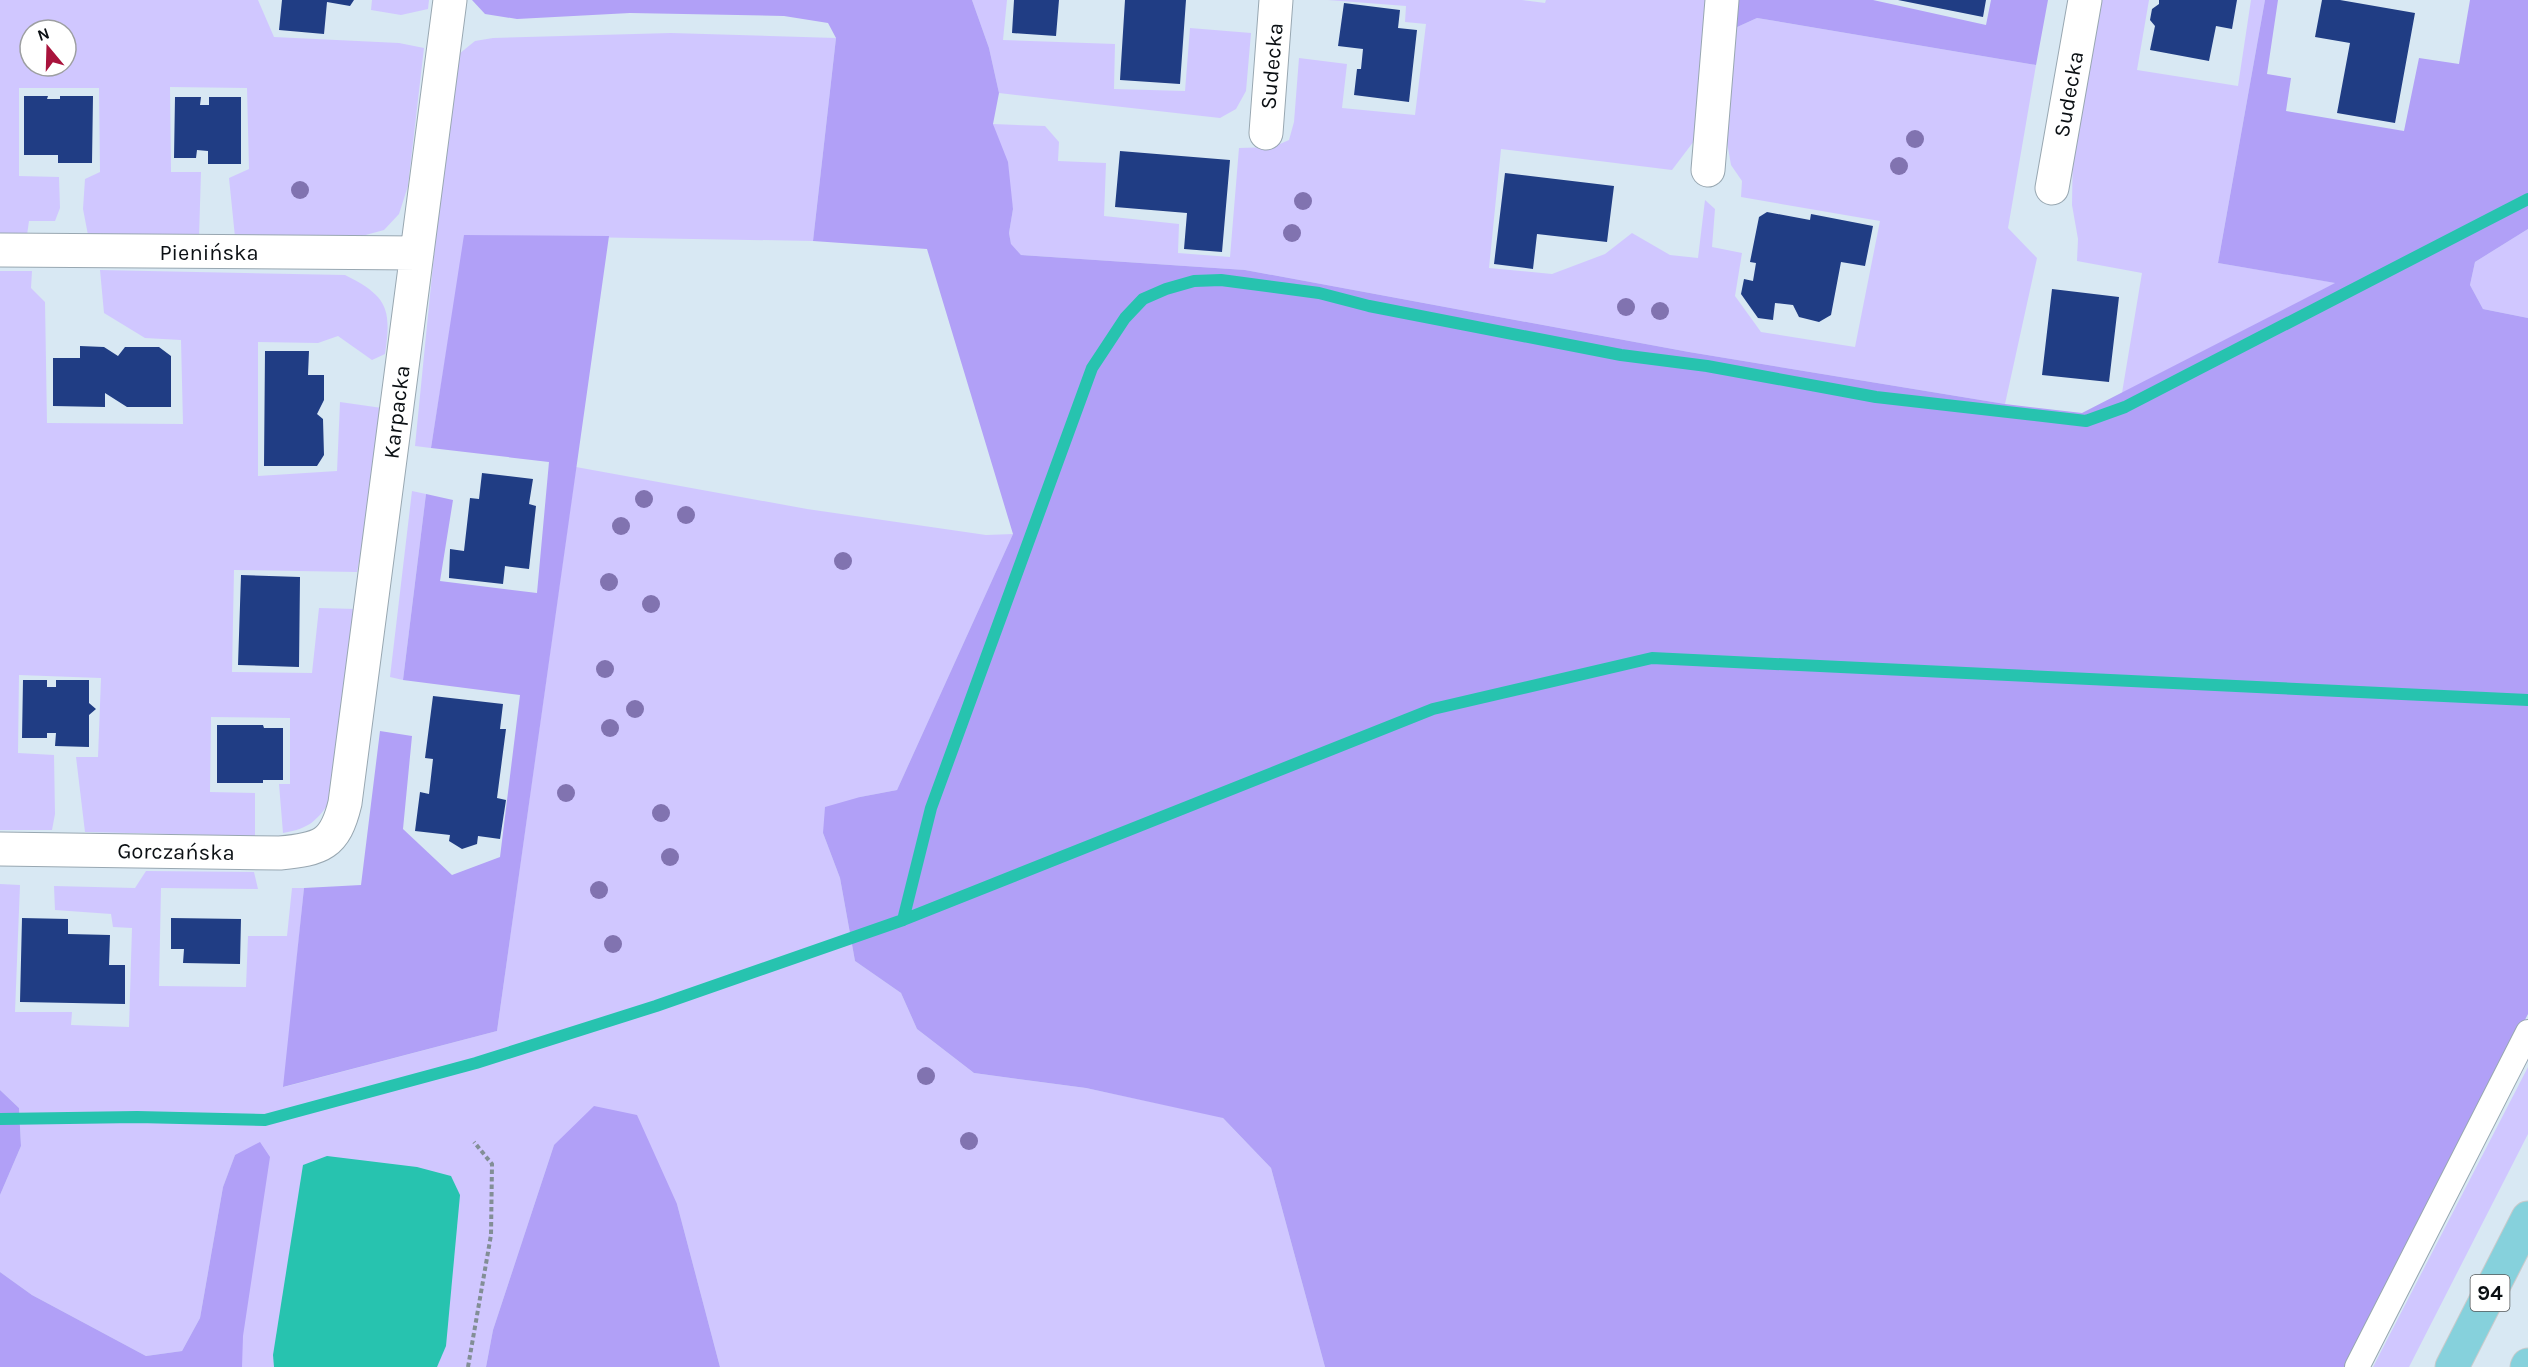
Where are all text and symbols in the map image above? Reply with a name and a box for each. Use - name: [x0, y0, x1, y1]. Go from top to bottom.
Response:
- north arrow: [18, 18, 78, 78]
- street label: Sudecka: [1255, 22, 1289, 110]
- text: N: [35, 23, 52, 45]
- street label: Sudecka: [2049, 49, 2089, 139]
- street label: Pienińska: [159, 240, 259, 266]
- street label: Karpacka: [378, 364, 416, 460]
- street label: Gorczańska: [117, 838, 235, 866]
- road number: 94: [2470, 1275, 2510, 1311]

